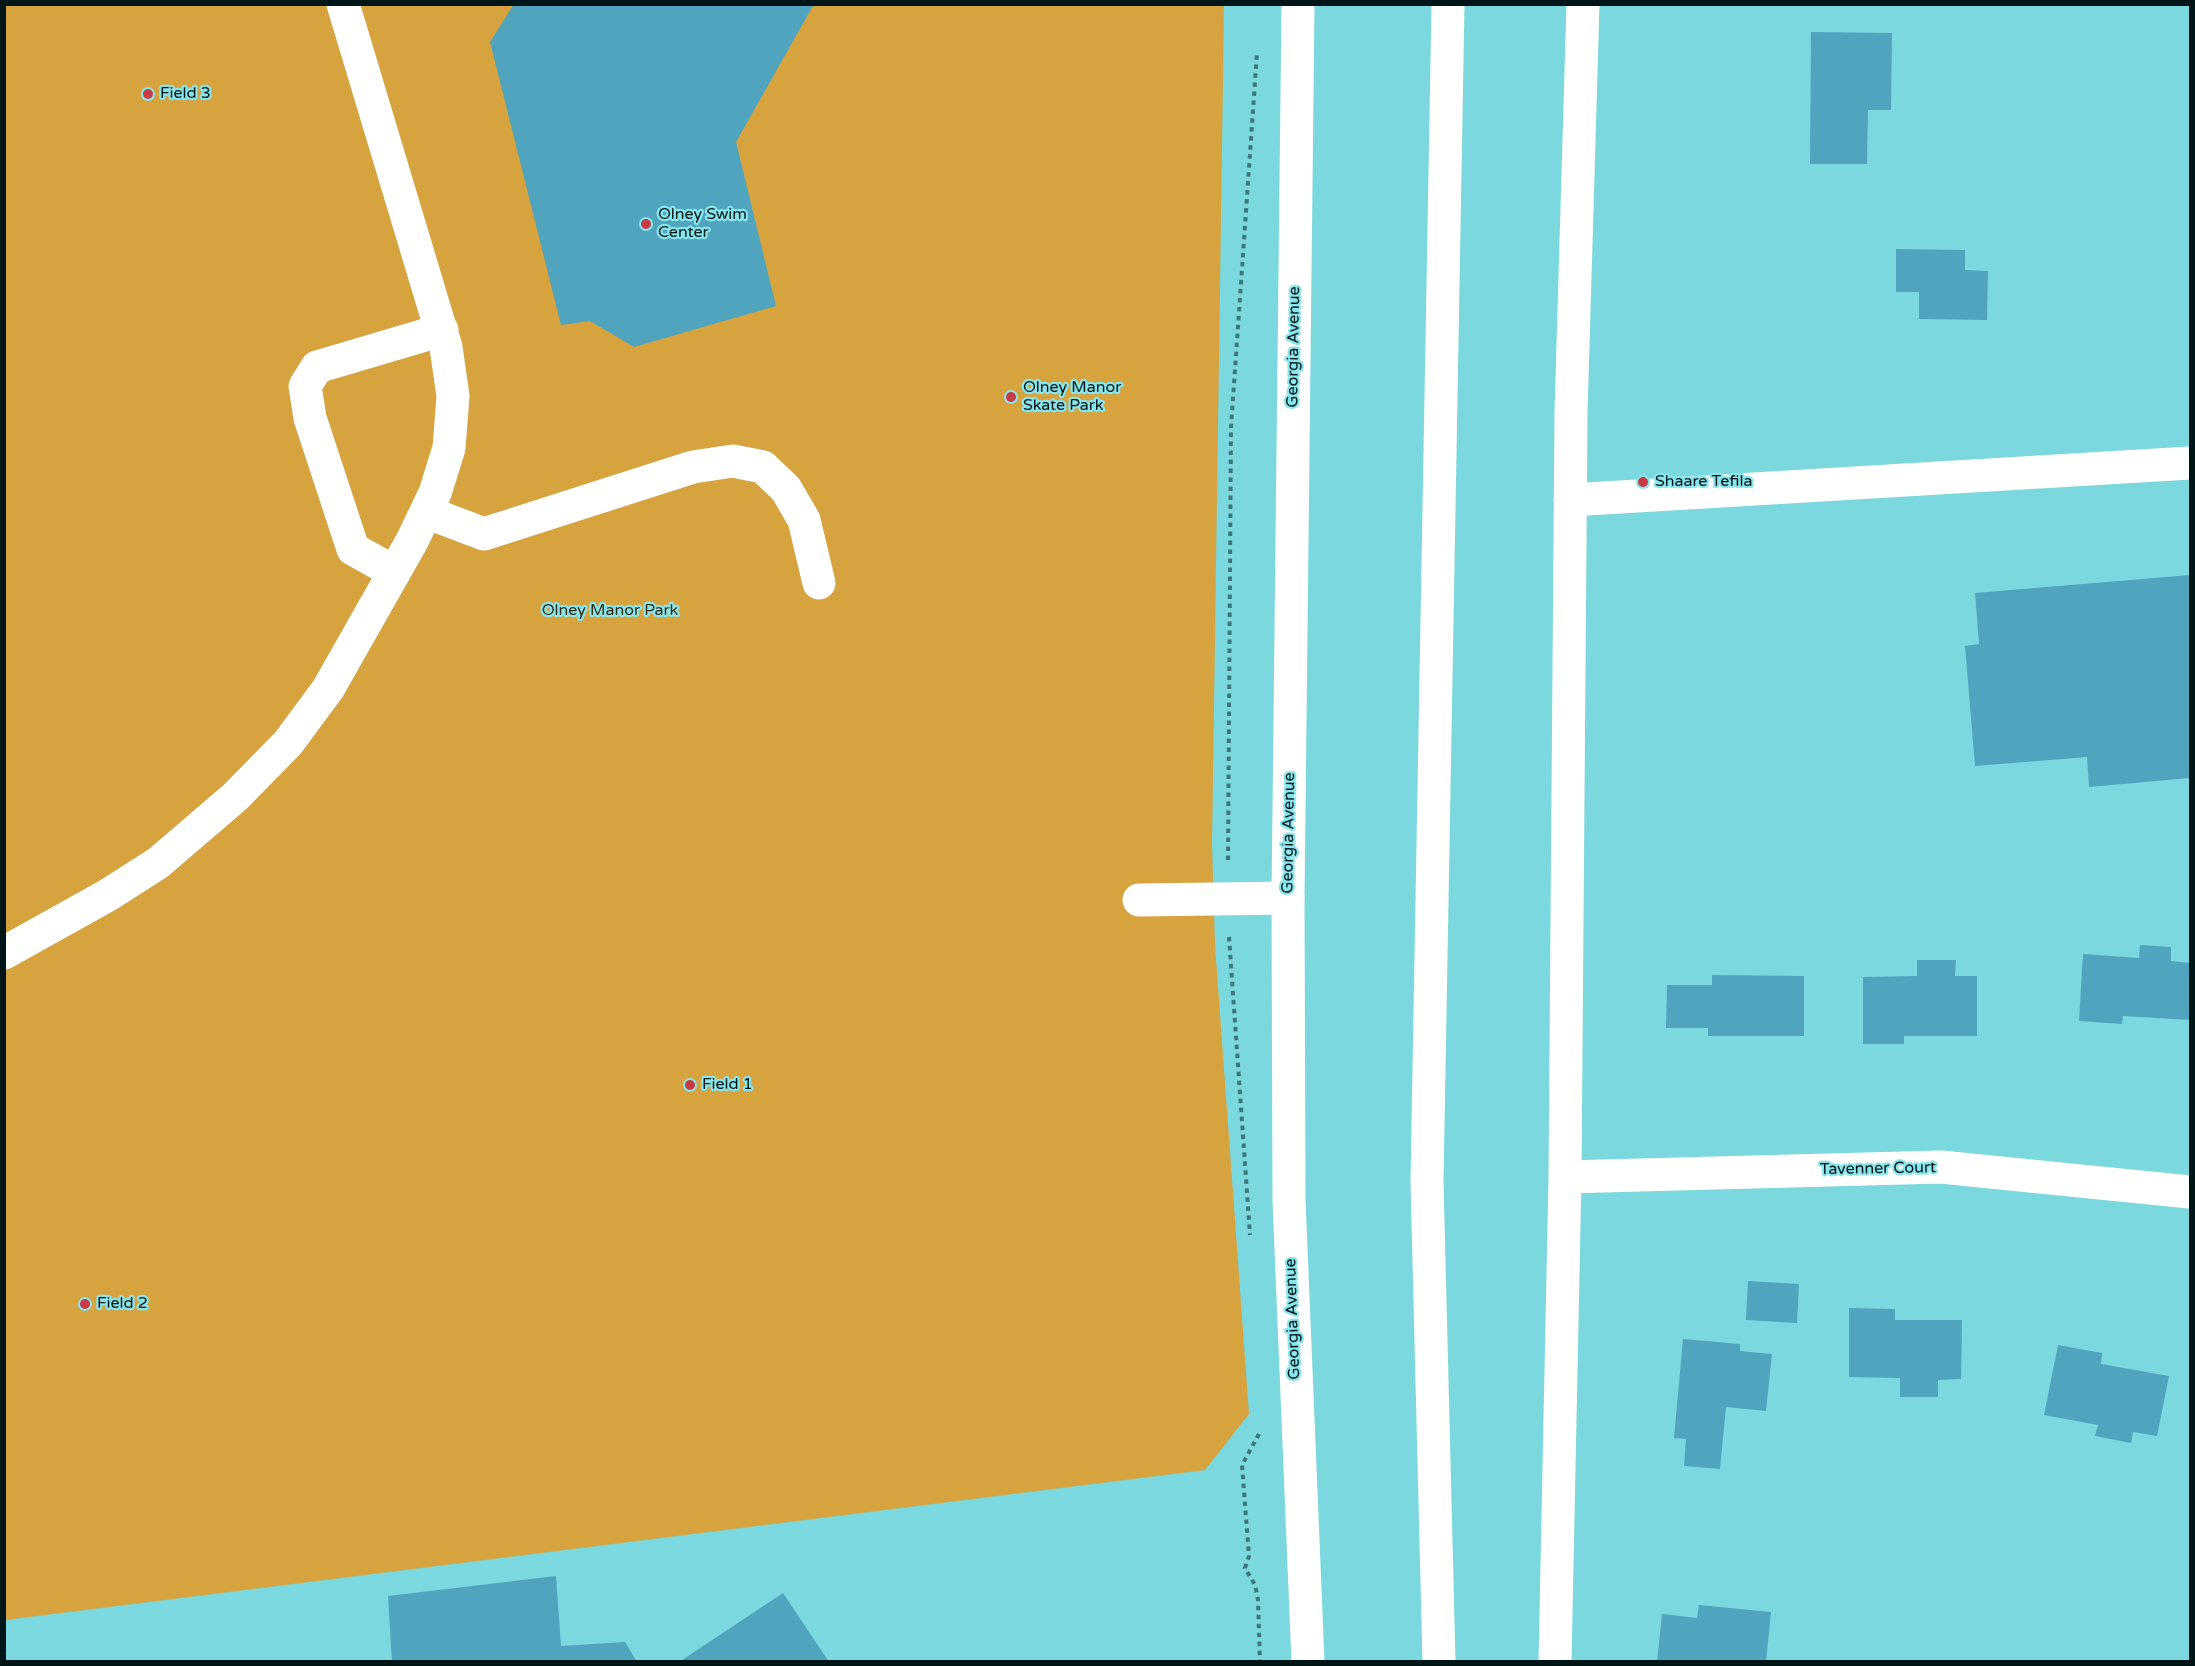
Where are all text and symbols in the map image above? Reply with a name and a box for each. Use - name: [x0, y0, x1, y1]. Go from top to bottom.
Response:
- place label: Field 3: [160, 84, 211, 104]
- marker: Field 3: [141, 87, 155, 101]
- place label: Olney Swim Center: [658, 205, 747, 243]
- marker: Olney Swim Center: [639, 217, 653, 231]
- street label: Georgia Avenue: [1283, 286, 1305, 408]
- place label: Olney Manor Skate Park: [1023, 378, 1121, 416]
- marker: Olney Manor Skate Park: [1004, 390, 1018, 404]
- place label: Shaare Tefila: [1655, 472, 1753, 492]
- marker: Shaare Tefila: [1636, 475, 1650, 489]
- park label: Olney Manor Park: [542, 601, 678, 621]
- street label: Georgia Avenue: [1278, 772, 1300, 894]
- place label: Field 1: [702, 1075, 753, 1095]
- marker: Field 1: [683, 1078, 697, 1092]
- street label: Tavenner Court: [1820, 1158, 1936, 1180]
- street label: Georgia Avenue: [1281, 1258, 1305, 1380]
- place label: Field 2: [97, 1294, 148, 1314]
- marker: Field 2: [78, 1297, 92, 1311]

